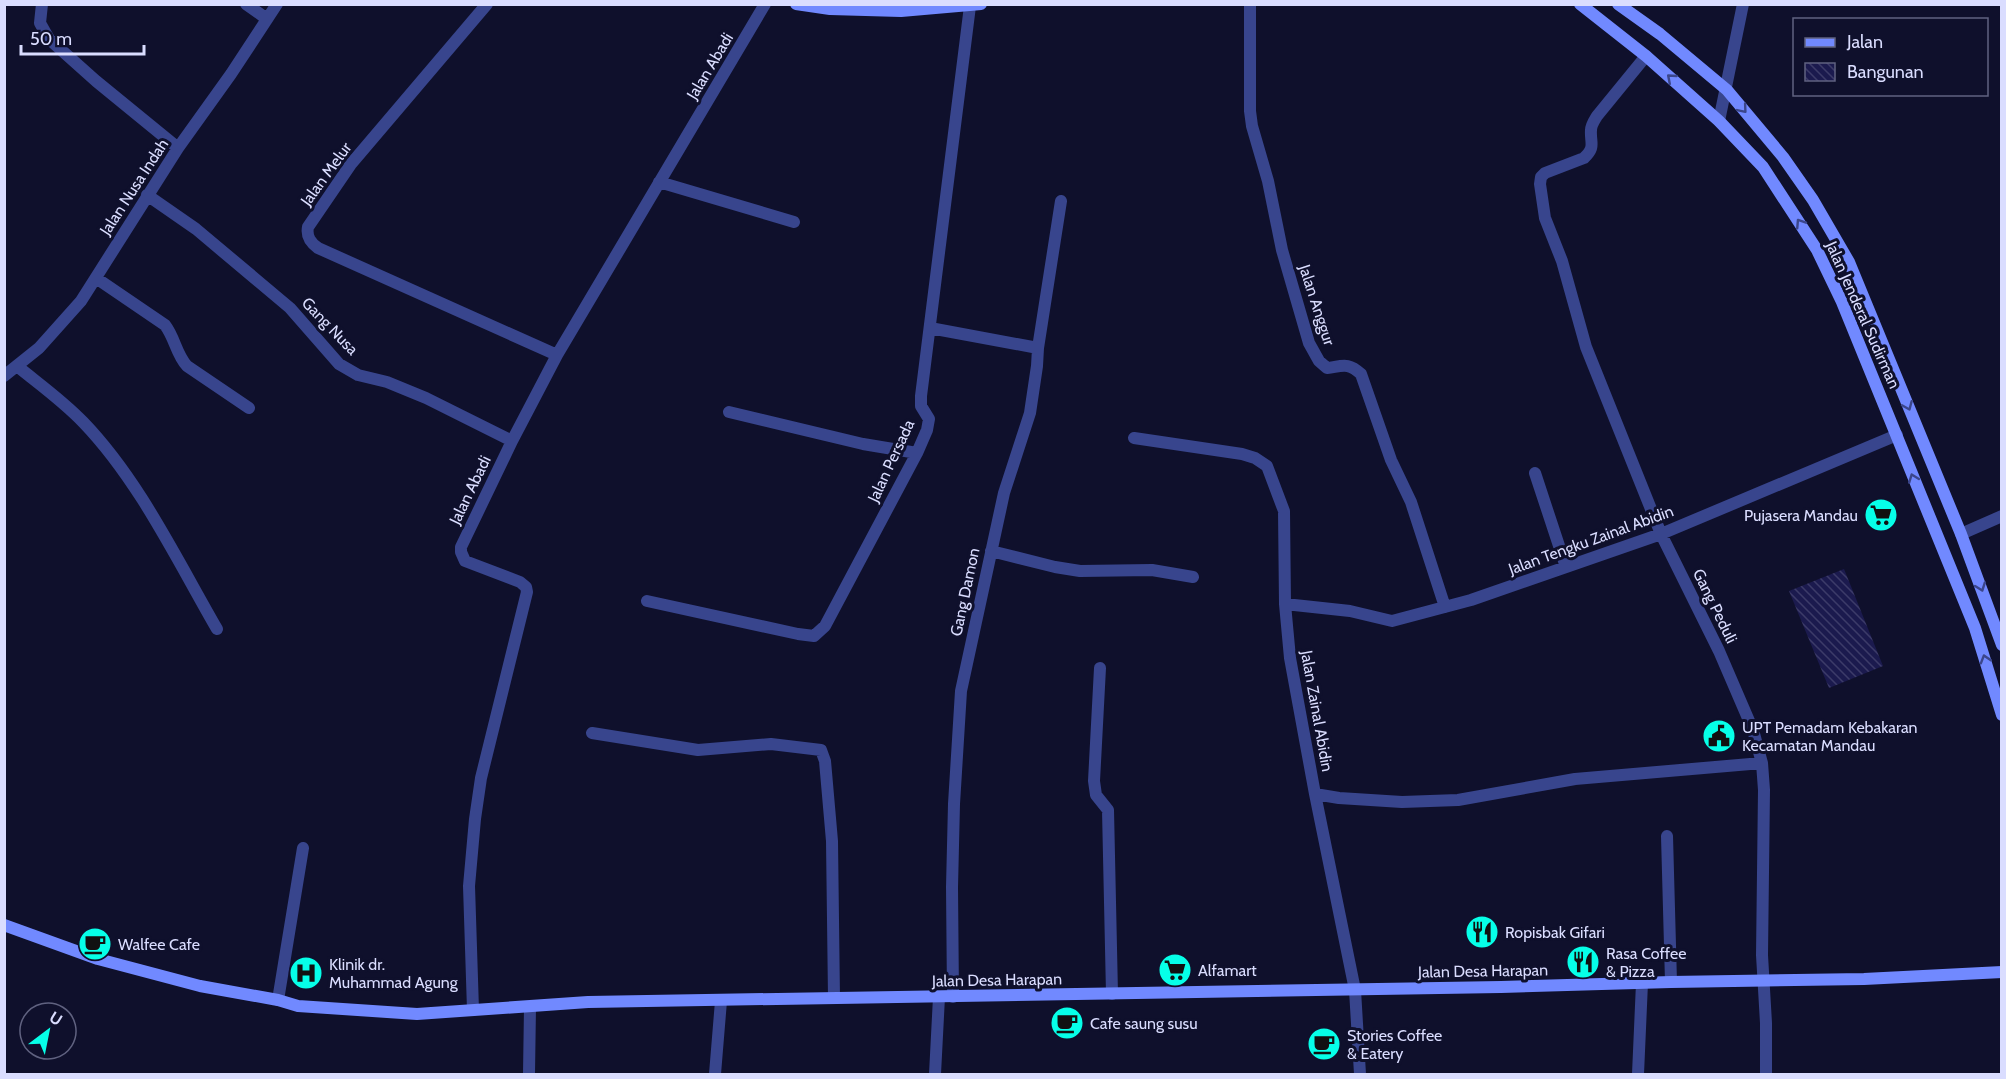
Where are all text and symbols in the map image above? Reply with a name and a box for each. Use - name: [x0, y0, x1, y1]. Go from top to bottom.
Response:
- scale bar: [21, 18, 144, 56]
- legend: [1793, 18, 1988, 96]
- text: 50 m: [30, 28, 72, 50]
- street label: Jalan Abadi: [682, 29, 737, 104]
- text: Jalan: [1846, 31, 1883, 53]
- text: Bangunan: [1847, 61, 1924, 83]
- one-way arrow: [1668, 74, 1678, 85]
- one-way arrow: [1736, 102, 1747, 113]
- street label: Jalan Nusa Indah: [95, 135, 172, 240]
- street label: Jalan Melur: [296, 138, 356, 210]
- one-way arrow: [1796, 219, 1807, 230]
- street label: Jalan Jenderal Sudirman: [1822, 237, 1904, 392]
- street label: Jalan Anggur: [1295, 261, 1339, 349]
- street label: Gang Nusa: [298, 293, 362, 359]
- one-way arrow: [1901, 400, 1913, 411]
- street label: Jalan Persada: [863, 417, 918, 506]
- street label: Jalan Abadi: [445, 452, 495, 528]
- one-way arrow: [1908, 473, 1921, 483]
- supermarket icon: Pujasera Mandau: [1863, 497, 1899, 533]
- street label: Jalan Tengku Zainal Abidin: [1505, 501, 1676, 579]
- place label: Pujasera Mandau: [1744, 506, 1858, 525]
- street label: Gang Damon: [946, 546, 984, 638]
- street label: Gang Peduli: [1689, 566, 1741, 646]
- one-way arrow: [1974, 581, 1986, 592]
- street label: Jalan Zainal Abidin: [1297, 648, 1337, 773]
- one-way arrow: [1980, 654, 1992, 665]
- public building icon: UPT Pemadam Kebakaran Kecamatan Mandau: [1701, 718, 1737, 754]
- place label: UPT Pemadam Kebakaran Kecamatan Mandau: [1742, 718, 1918, 755]
- restaurant icon: Ropisbak Gifari: [1464, 914, 1500, 950]
- place label: Ropisbak Gifari: [1505, 923, 1605, 942]
- cafe icon: Walfee Cafe: [77, 926, 113, 962]
- place label: Walfee Cafe: [118, 935, 200, 954]
- restaurant icon: Rasa Coffee & Pizza: [1565, 944, 1601, 980]
- place label: Rasa Coffee & Pizza: [1606, 944, 1686, 981]
- supermarket icon: Alfamart: [1157, 952, 1193, 988]
- hospital icon: Klinik dr. Muhammad Agung: [288, 955, 324, 991]
- place label: Klinik dr. Muhammad Agung: [329, 955, 459, 992]
- street label: Jalan Desa Harapan: [1417, 960, 1548, 982]
- place label: Alfamart: [1198, 961, 1257, 980]
- street label: Jalan Desa Harapan: [931, 969, 1062, 991]
- north arrow: [18, 1001, 78, 1061]
- cafe icon: Cafe saung susu: [1049, 1005, 1085, 1041]
- text: U: [46, 1008, 66, 1030]
- place label: Cafe saung susu: [1090, 1014, 1198, 1033]
- cafe icon: Stories Coffee & Eatery: [1306, 1026, 1342, 1062]
- place label: Stories Coffee & Eatery: [1347, 1026, 1442, 1063]

